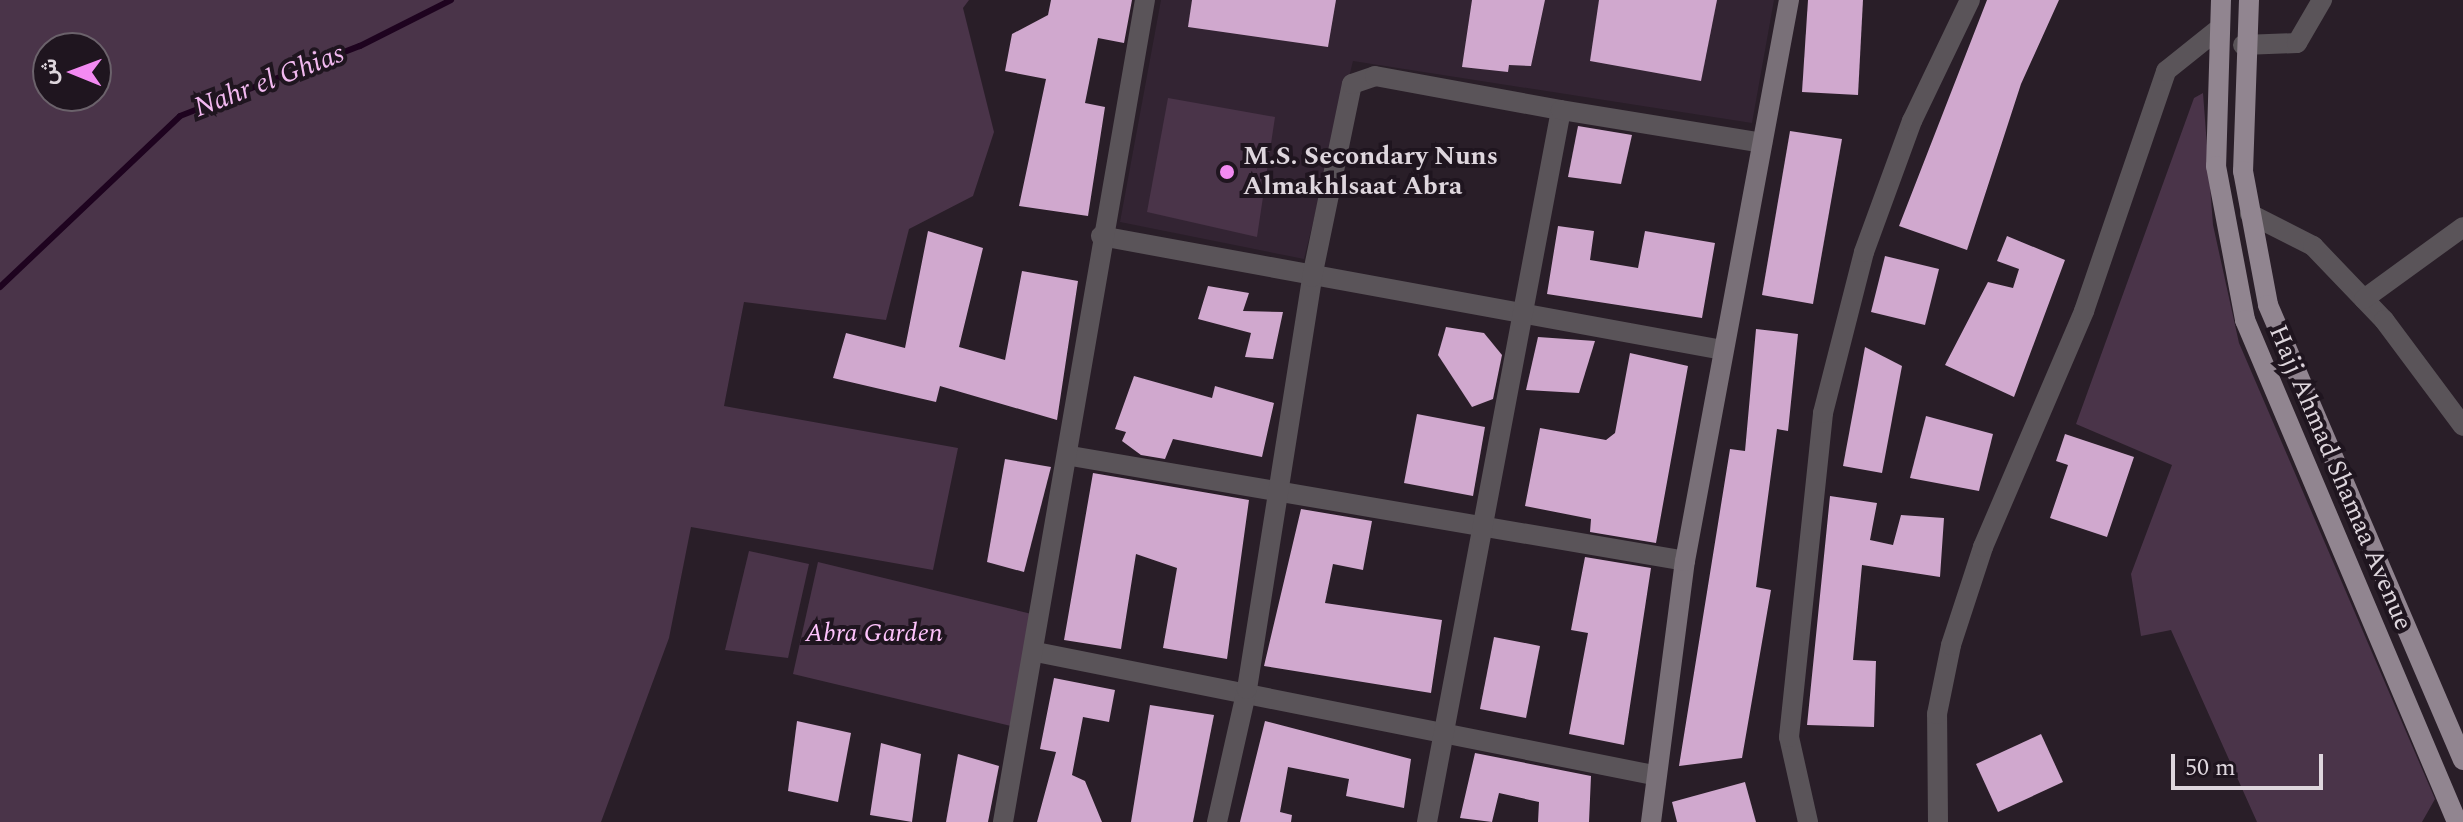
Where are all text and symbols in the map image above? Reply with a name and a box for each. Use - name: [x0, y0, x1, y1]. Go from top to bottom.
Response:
- north arrow: [32, 32, 112, 112]
- water label: Nahr el Ghias: [189, 37, 349, 125]
- text: ش: [33, 58, 66, 85]
- place label: M.S. Secondary Nuns Almakhlsaat Abra: [1243, 141, 1498, 202]
- marker: M.S. Secondary Nuns Almakhlsaat Abra: [1218, 163, 1236, 181]
- street label: Hajj Ahmad Shamaa Avenue: [2261, 321, 2419, 635]
- park label: Abra Garden: [805, 618, 943, 650]
- scale bar: [2175, 738, 2327, 788]
- text: 50 m: [2185, 750, 2236, 786]

